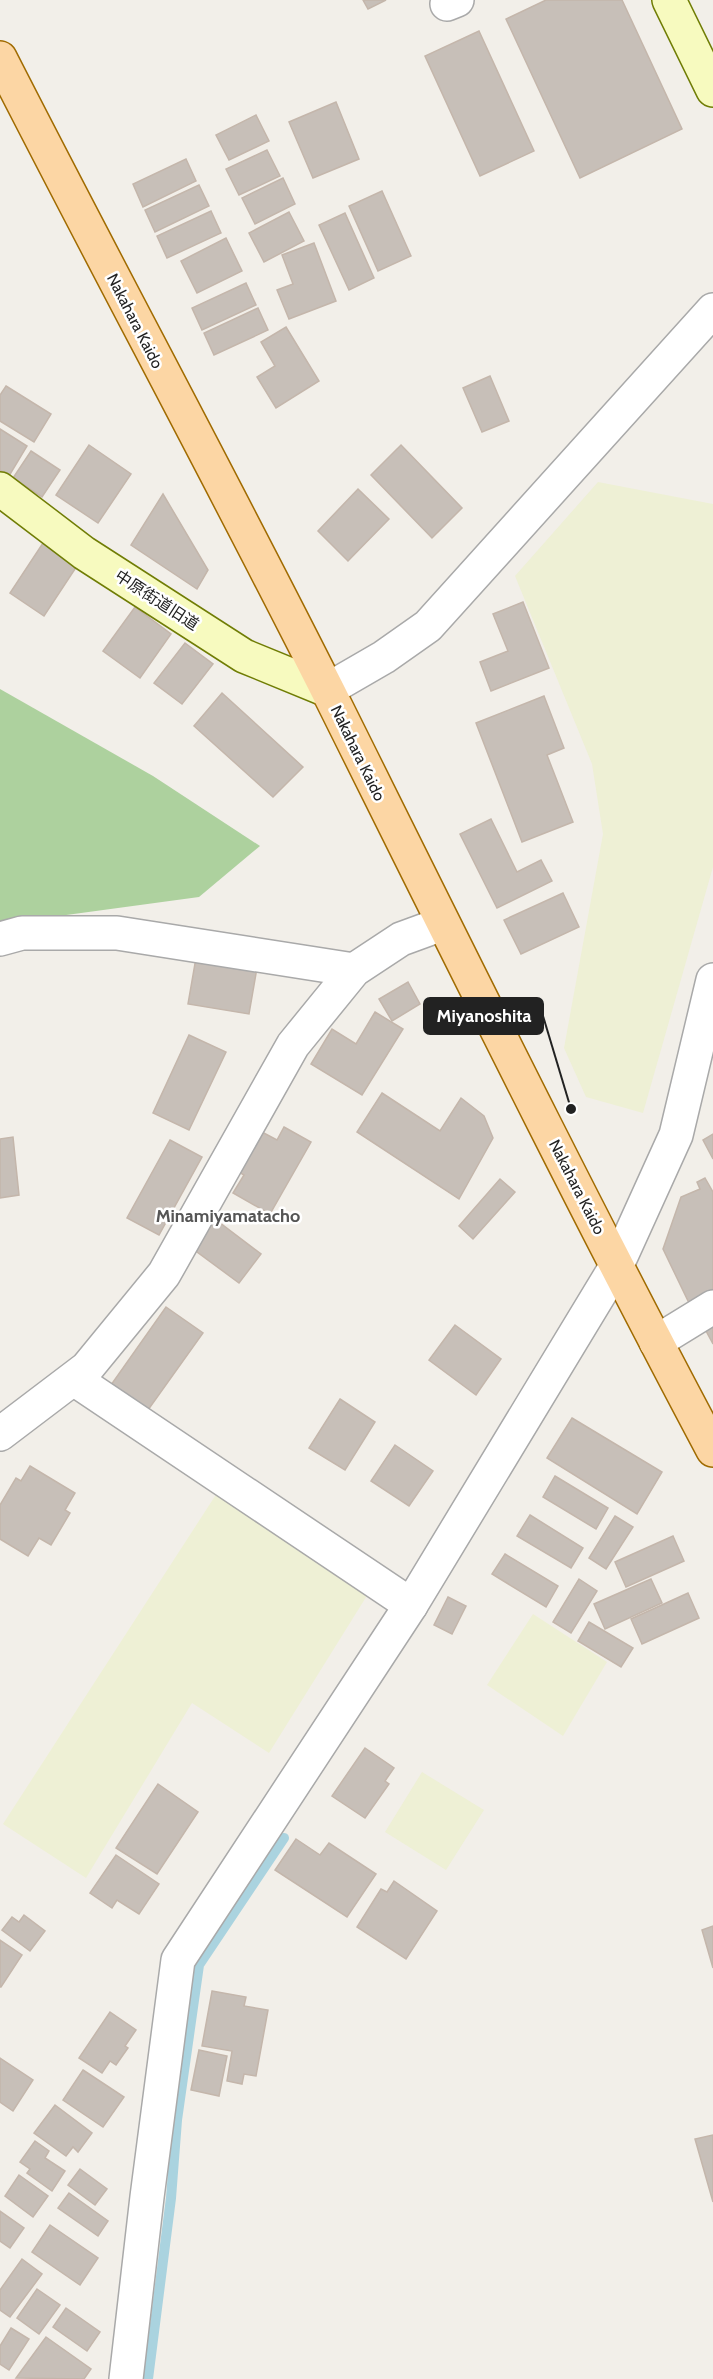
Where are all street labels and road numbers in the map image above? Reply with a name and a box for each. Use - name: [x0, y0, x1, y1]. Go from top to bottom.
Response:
- street label: Nakahara Kaido: [103, 270, 167, 372]
- street label: 中原街道旧道: [112, 566, 202, 634]
- street label: Nakahara Kaido: [327, 702, 389, 804]
- street label: Nakahara Kaido: [545, 1136, 609, 1238]

